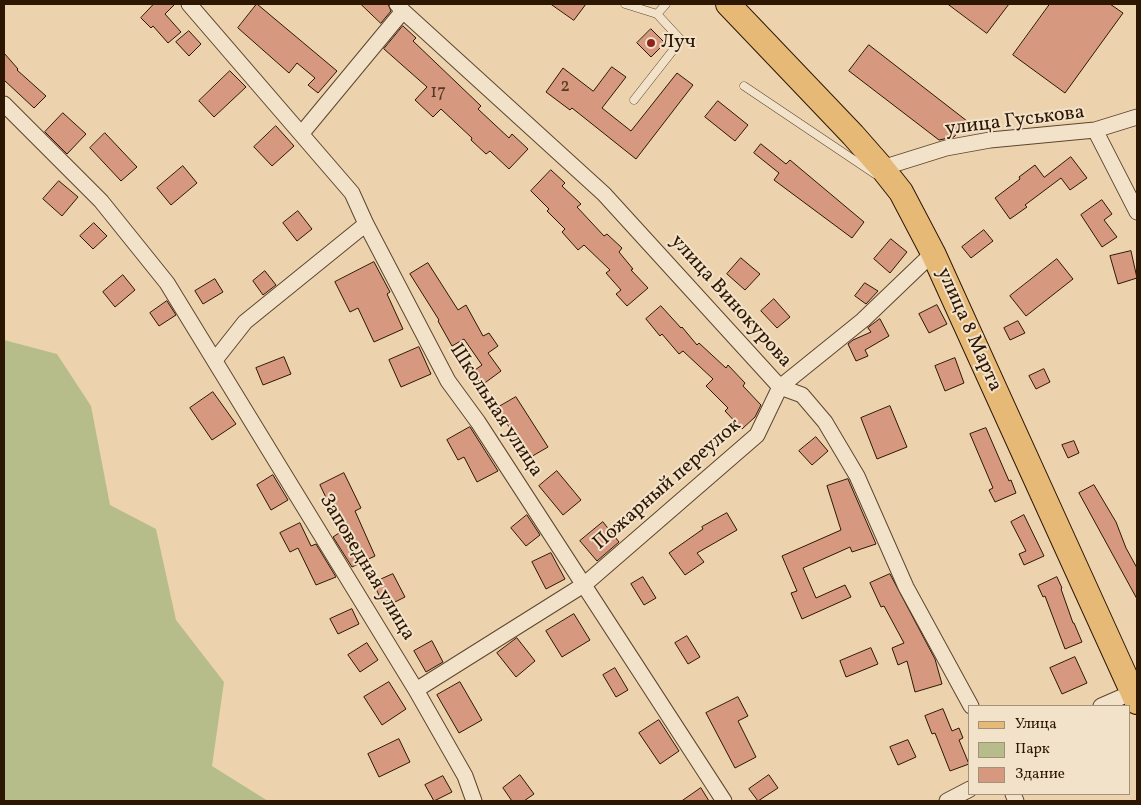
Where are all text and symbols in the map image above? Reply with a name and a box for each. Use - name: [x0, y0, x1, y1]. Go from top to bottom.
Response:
- place label: Луч: [661, 31, 696, 55]
- marker: Луч: [645, 37, 657, 49]
- house number: 2: [560, 77, 570, 99]
- house number: 17: [430, 83, 446, 105]
- street label: улица Гуськова: [944, 102, 1086, 142]
- street label: улица Винокурова: [664, 231, 796, 373]
- street label: улица 8 Марта: [930, 264, 1006, 396]
- street label: Школьная улица: [443, 340, 547, 482]
- street label: Пожарный переулок: [589, 414, 747, 556]
- street label: Заповедная улица: [313, 490, 419, 646]
- legend: [968, 705, 1131, 795]
- text: Улица: [1015, 714, 1057, 735]
- text: Парк: [1015, 739, 1050, 760]
- text: Здание: [1015, 764, 1065, 785]

